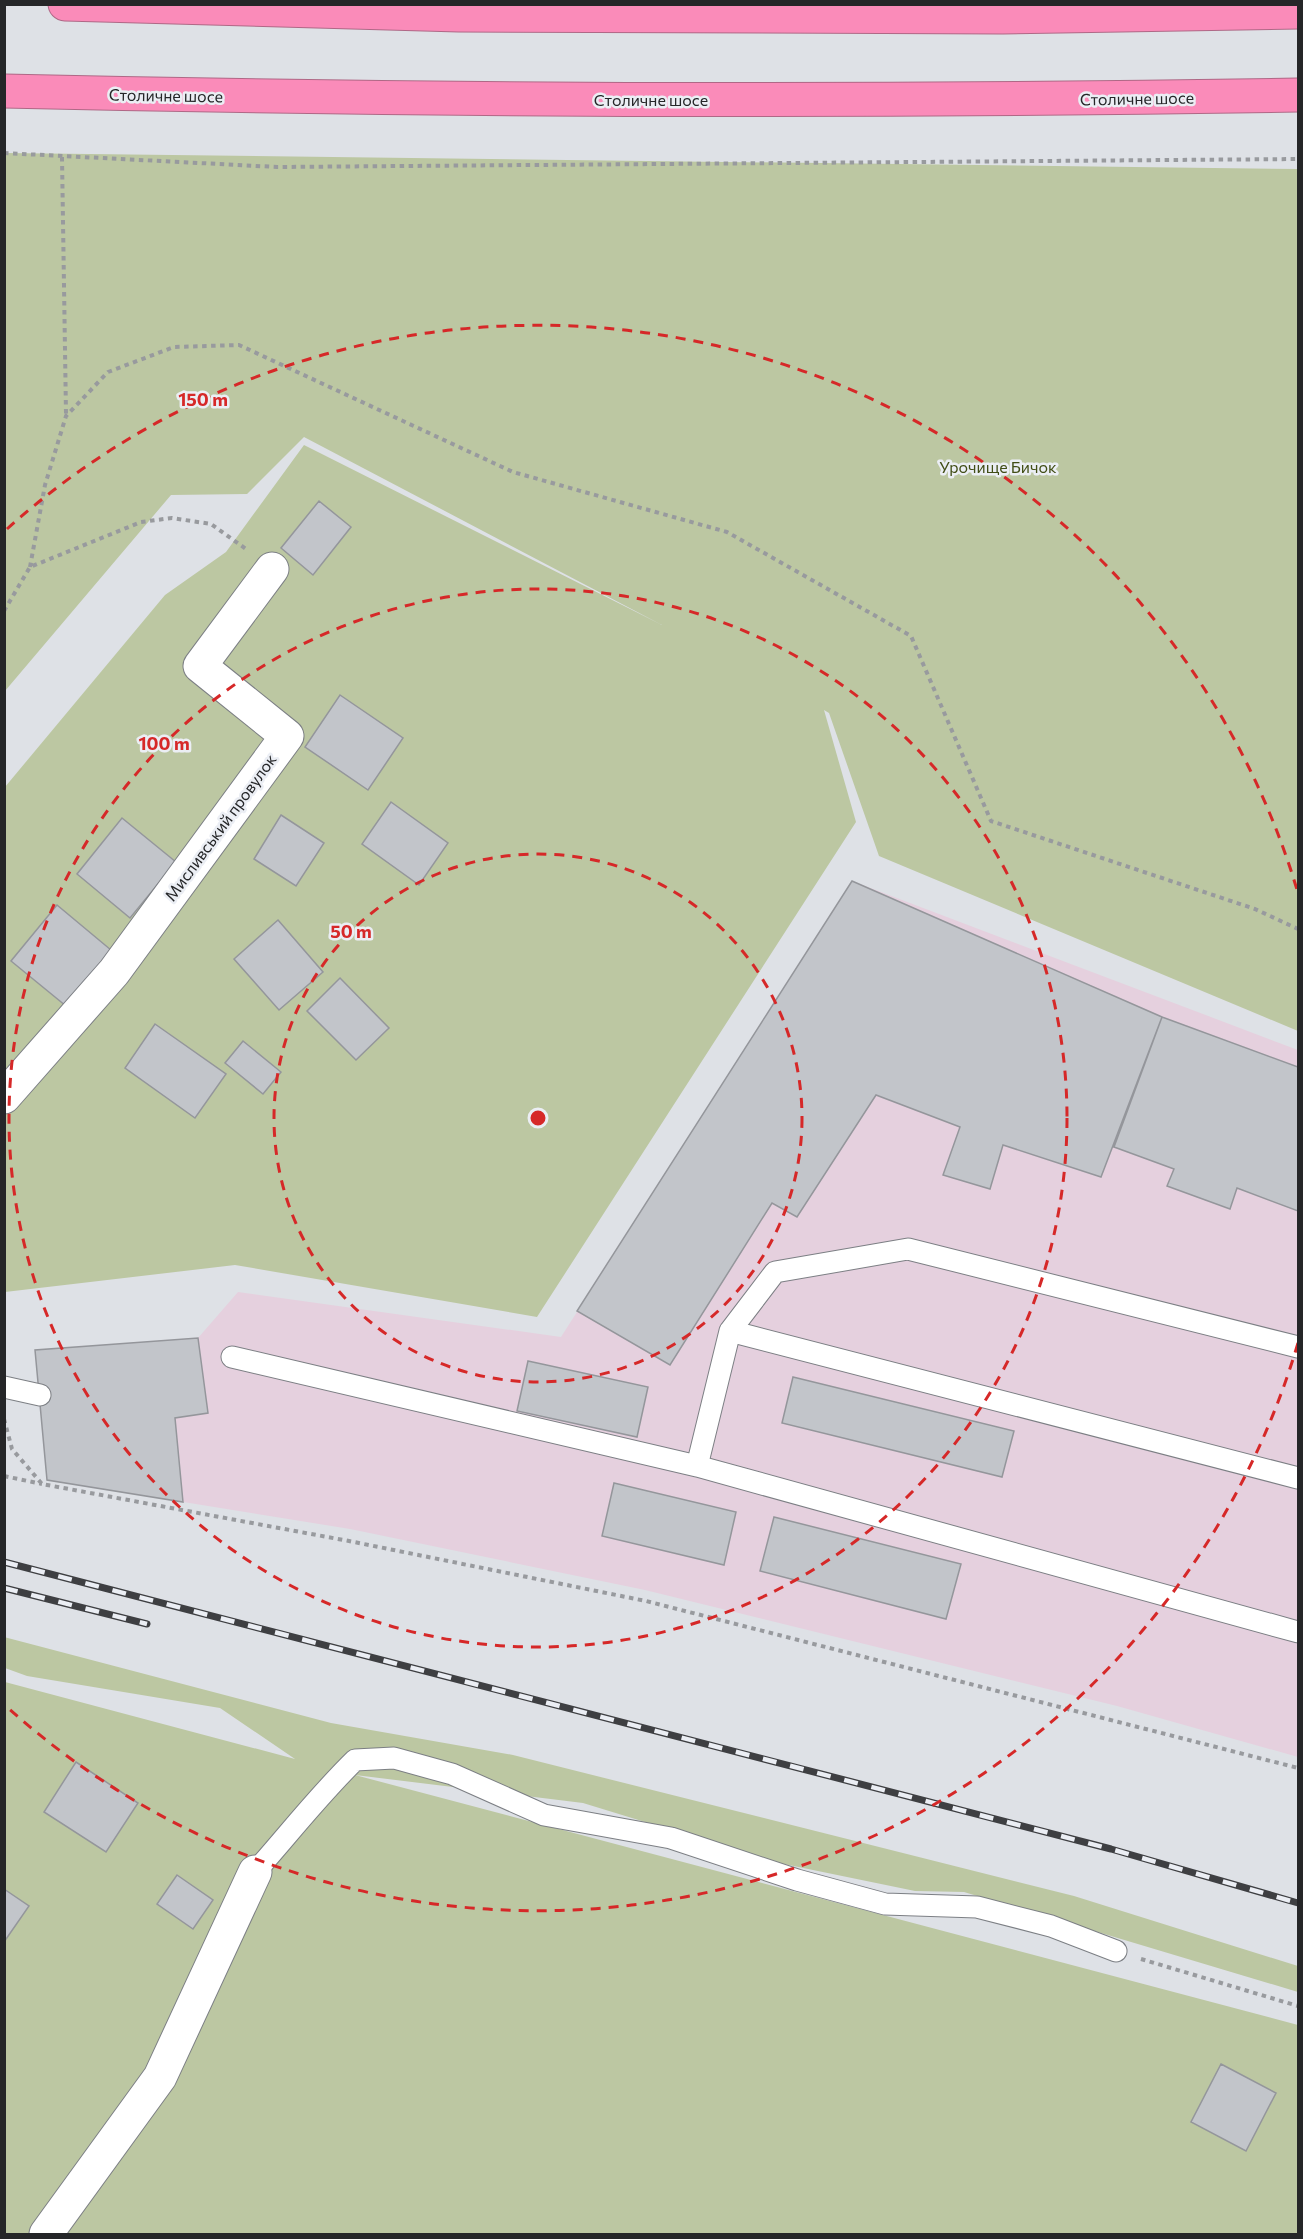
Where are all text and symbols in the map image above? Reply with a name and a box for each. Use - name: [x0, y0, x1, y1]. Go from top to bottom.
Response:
- street label: Столичне шосе: [109, 85, 223, 105]
- street label: Столичне шосе: [1080, 88, 1194, 108]
- street label: Столичне шосе: [594, 90, 708, 109]
- text: 150 m: [178, 388, 228, 410]
- park label: Урочище Бичок: [939, 457, 1057, 476]
- text: 100 m: [138, 732, 190, 754]
- street label: Мисливський провулок: [160, 749, 280, 904]
- text: 50 m: [330, 920, 372, 942]
- centre of rings: [528, 1108, 548, 1128]

